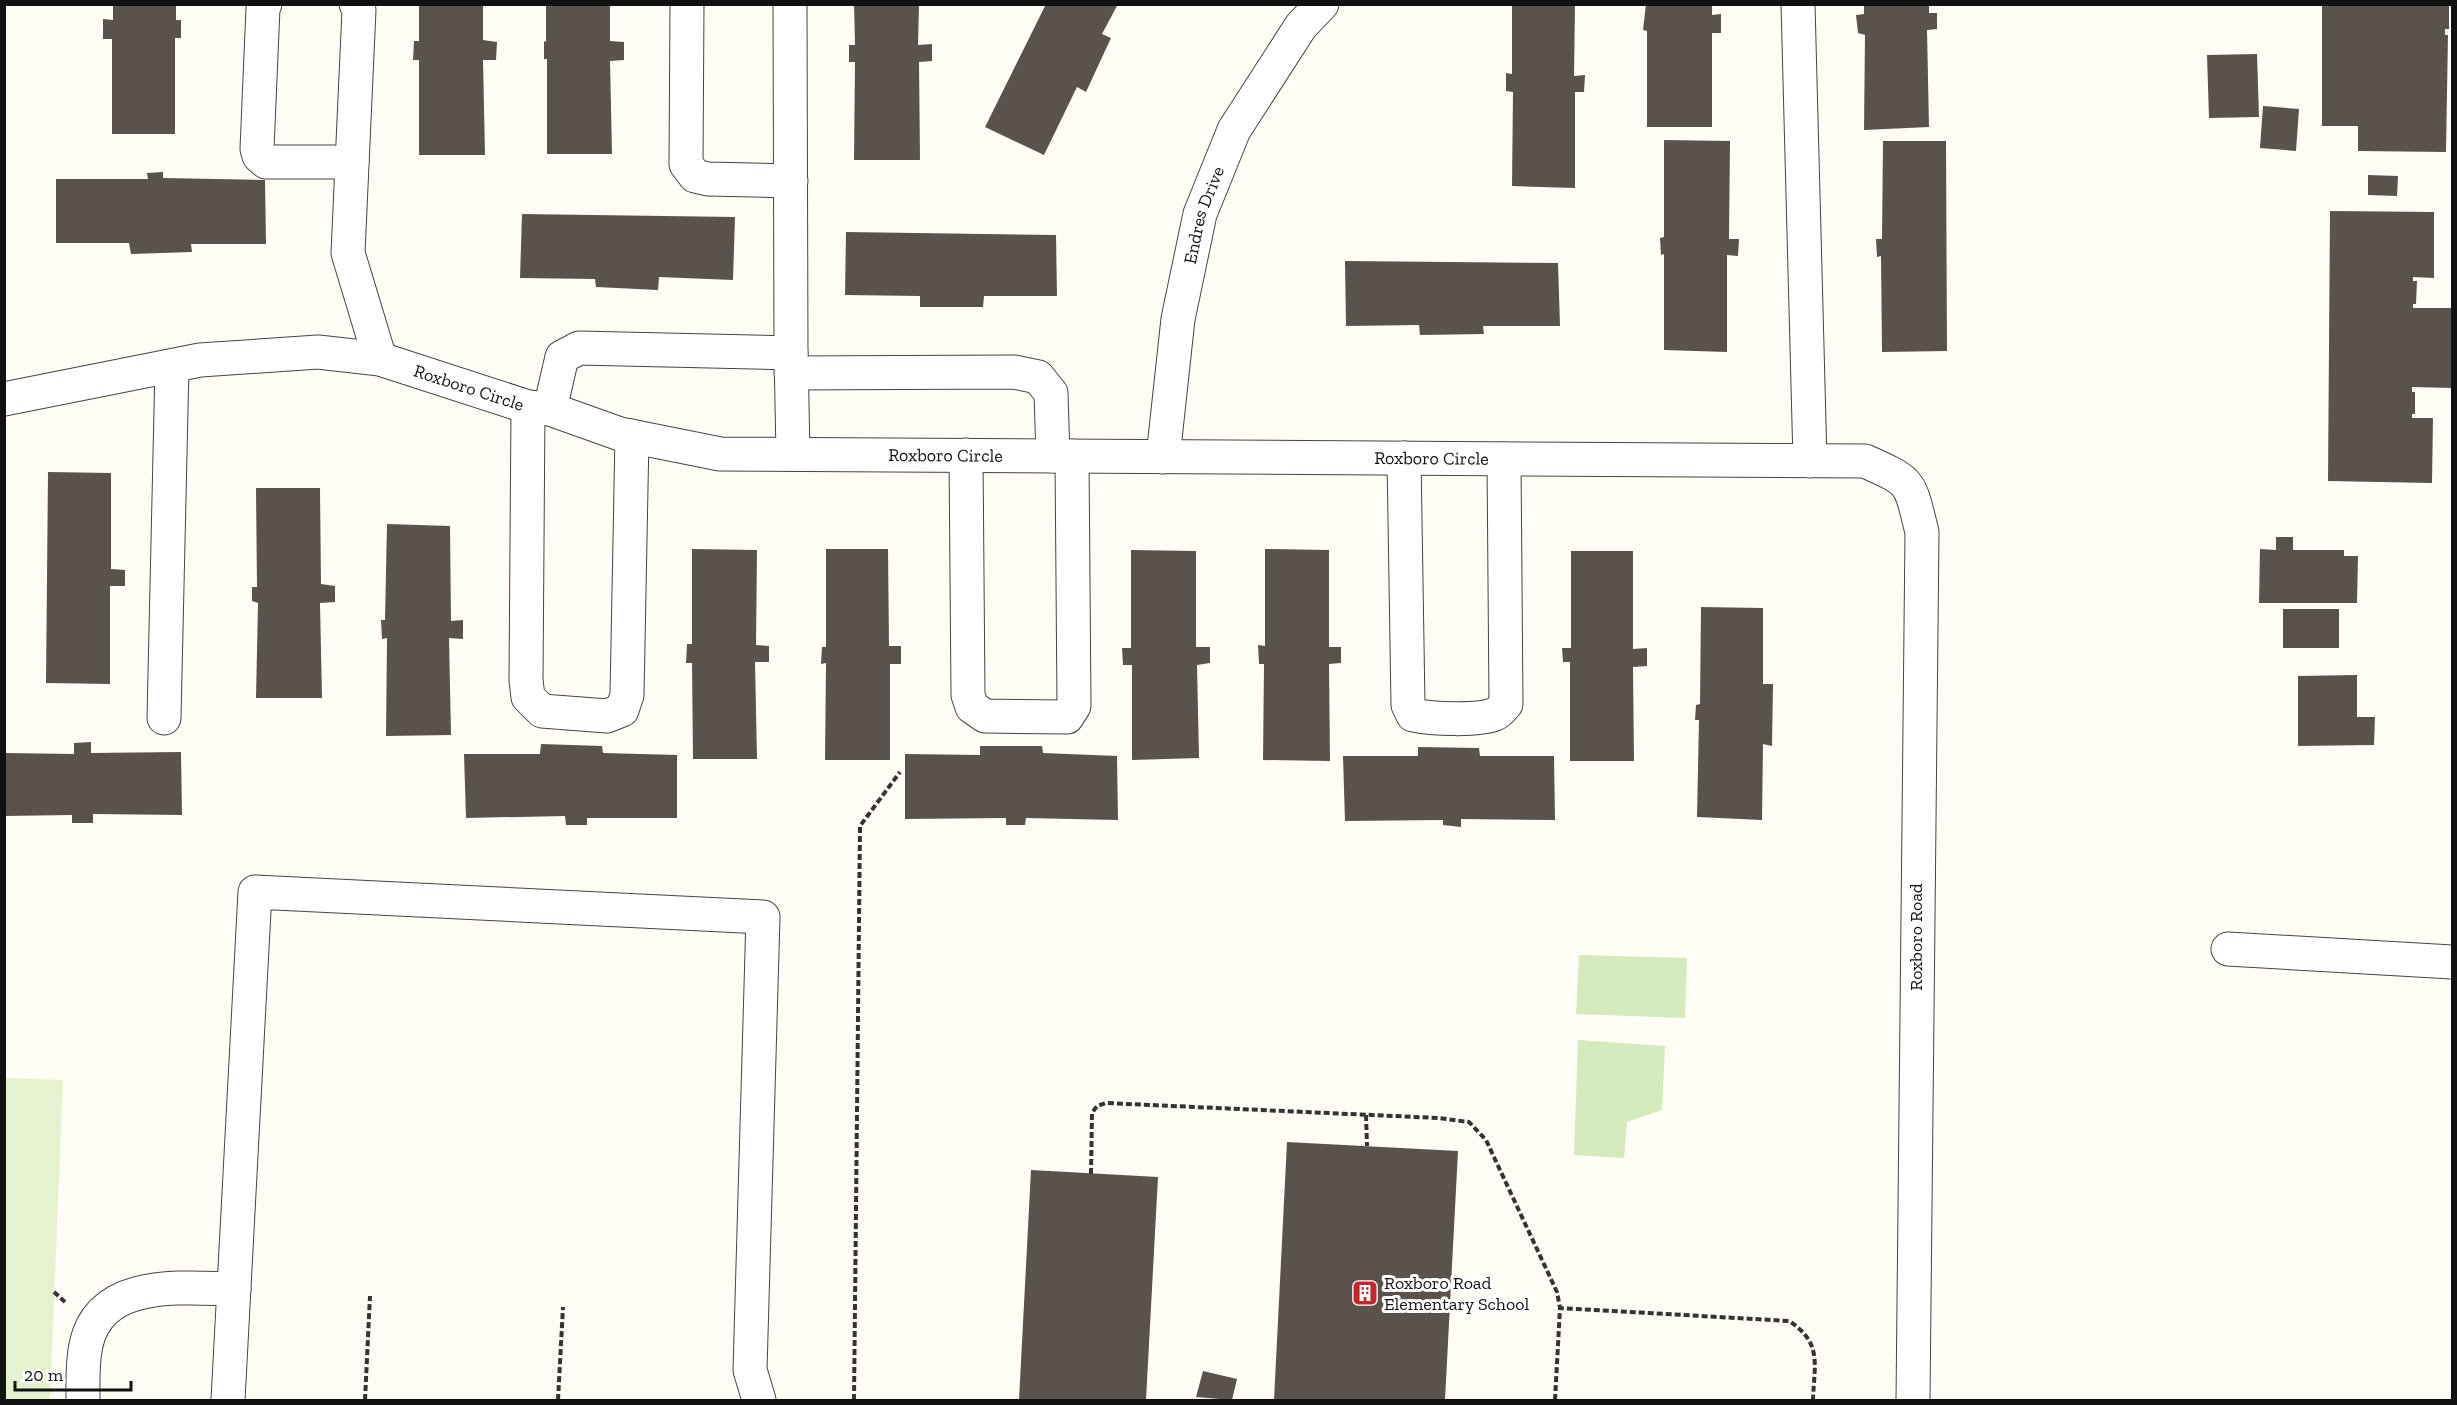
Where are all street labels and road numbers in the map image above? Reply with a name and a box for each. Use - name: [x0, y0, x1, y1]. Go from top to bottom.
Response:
- street label: Endres Drive: [1179, 163, 1229, 266]
- street label: Roxboro Circle: [411, 360, 527, 416]
- street label: Roxboro Circle: [888, 444, 1003, 467]
- street label: Roxboro Circle: [1374, 447, 1489, 470]
- street label: Roxboro Road: [1905, 883, 1927, 991]

